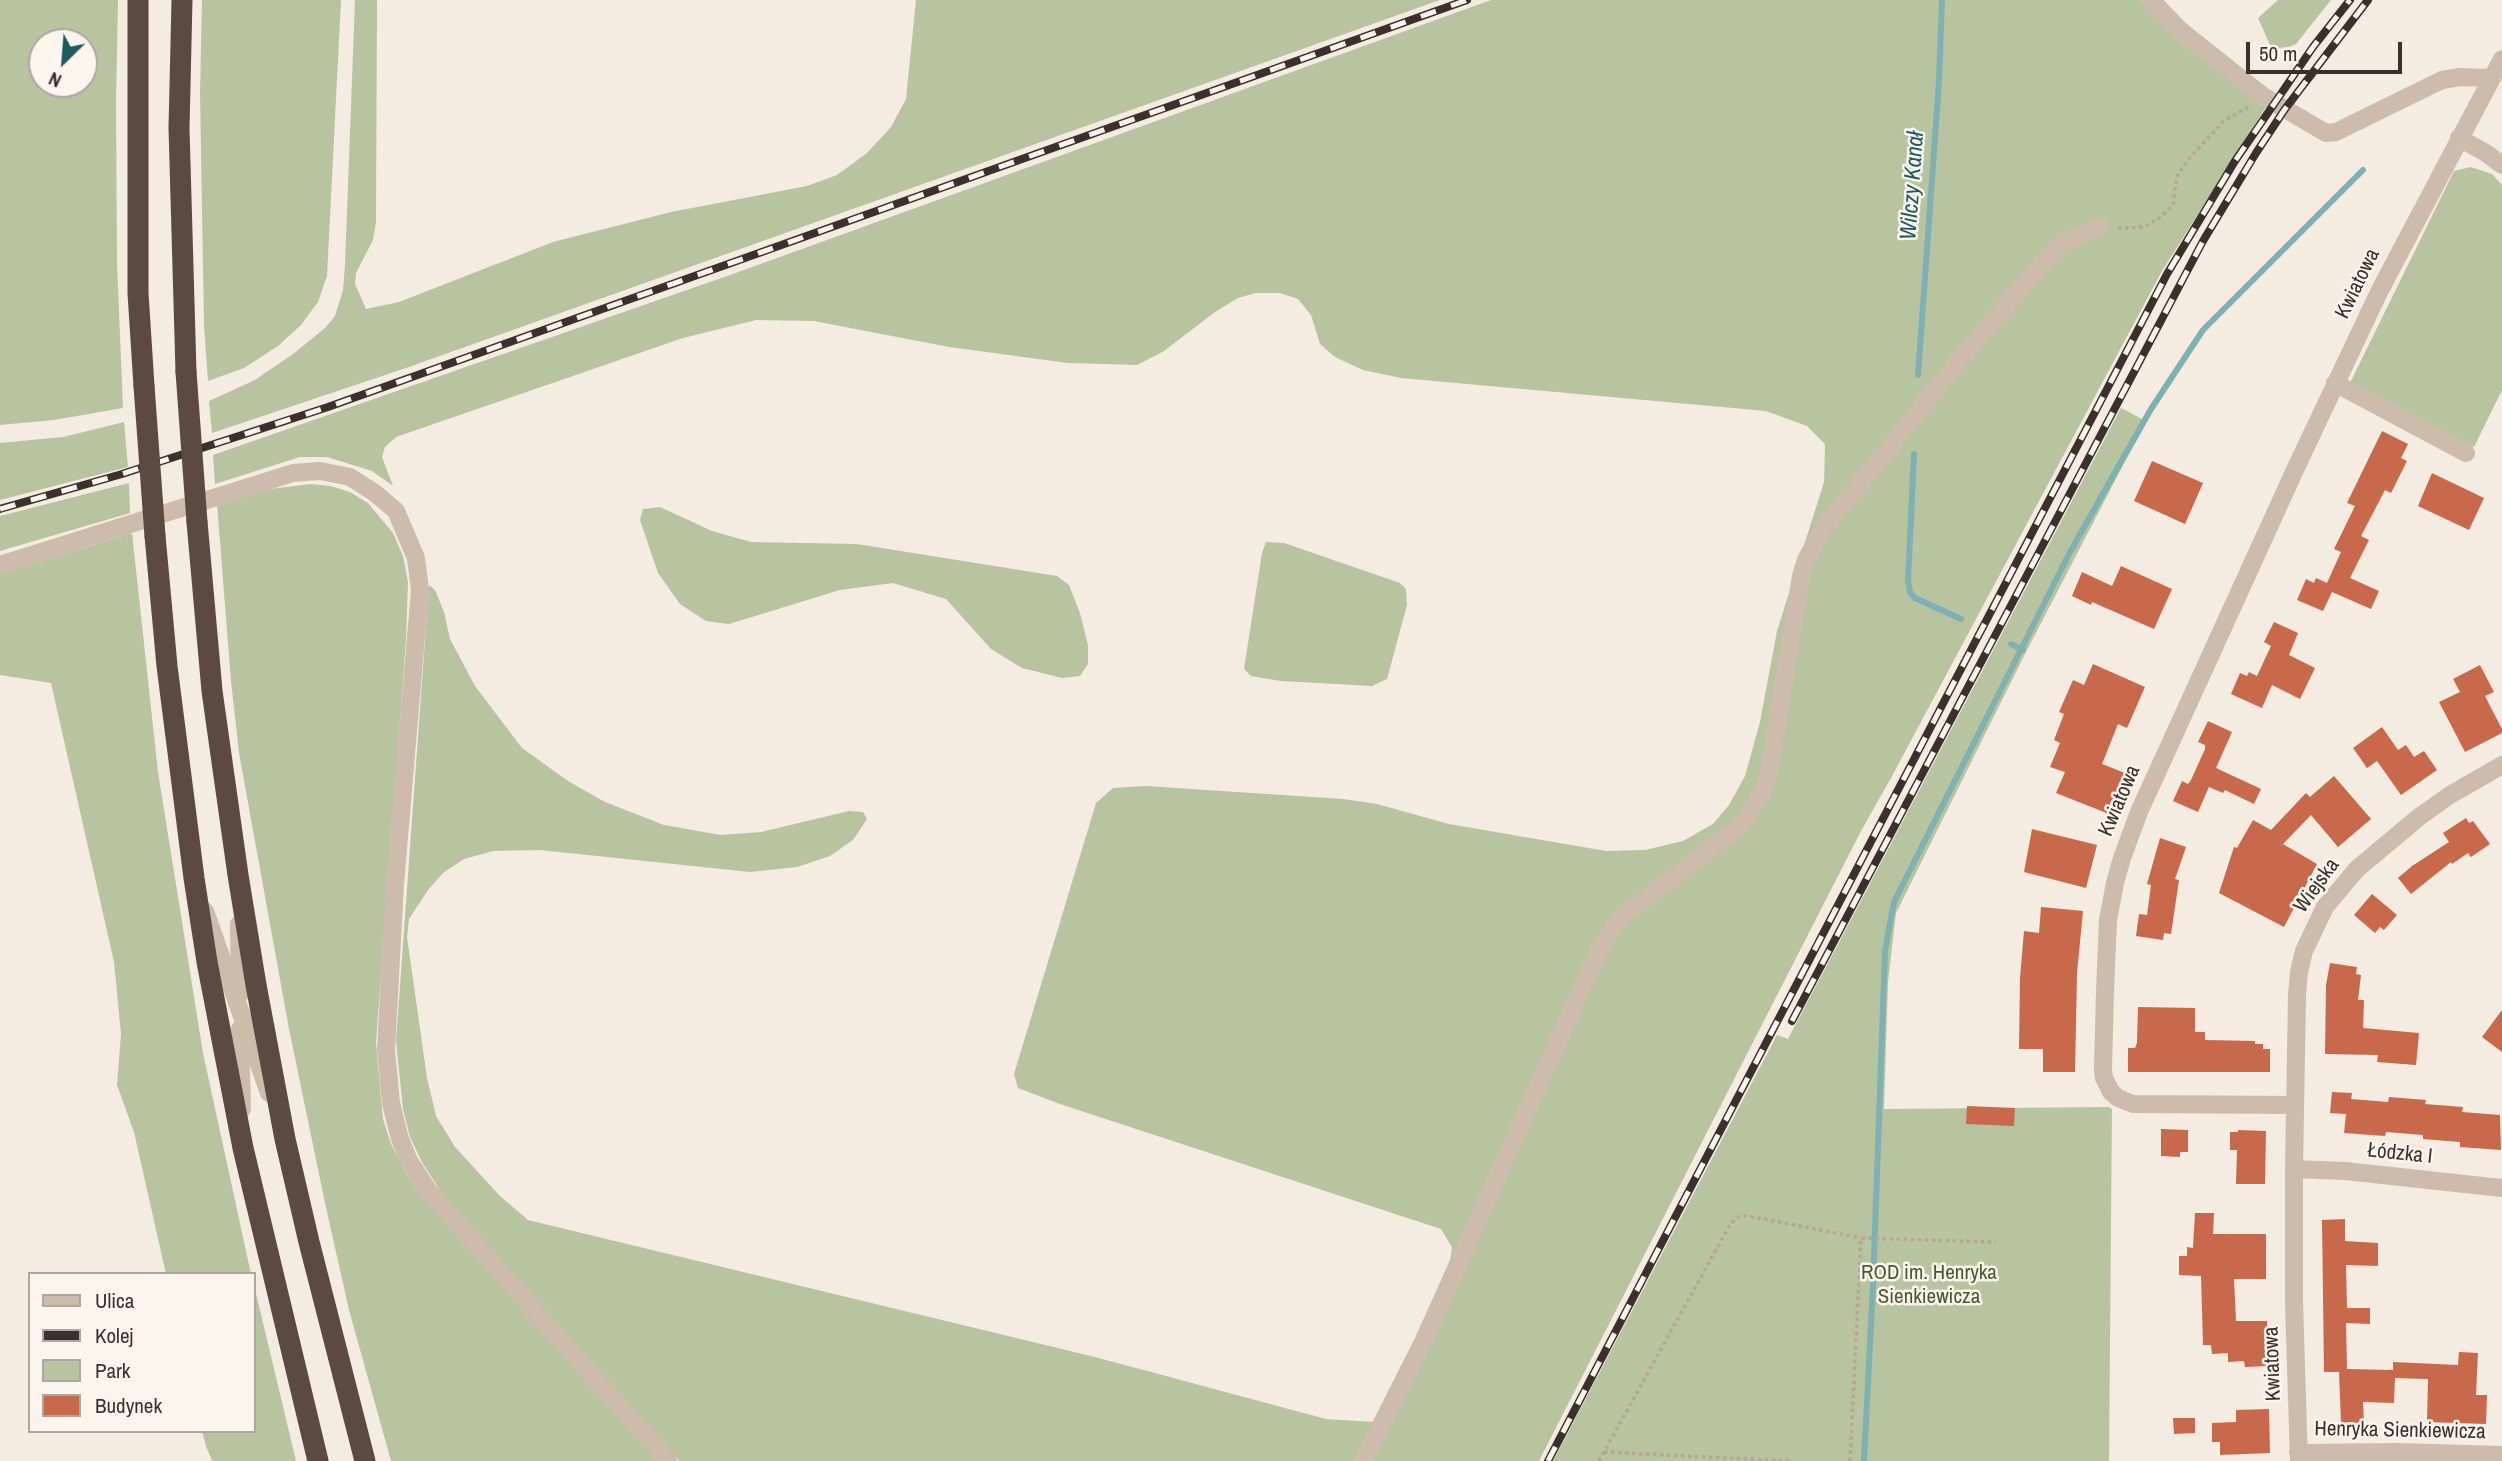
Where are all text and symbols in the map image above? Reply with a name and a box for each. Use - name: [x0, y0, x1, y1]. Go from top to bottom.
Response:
- north arrow: [28, 28, 98, 98]
- scale bar: [2250, 28, 2406, 72]
- text: 50 m: [2259, 39, 2297, 68]
- text: N: [44, 66, 66, 94]
- water label: Wilczy Kanał: [1895, 131, 1931, 241]
- street label: Kwiatowa: [2330, 245, 2386, 323]
- street label: Kwiatowa: [2094, 762, 2146, 840]
- street label: Wiejska: [2289, 854, 2345, 918]
- street label: Łódzka I: [2366, 1138, 2434, 1170]
- park label: ROD im. Henryka Sienkiewicza: [1861, 1260, 1997, 1310]
- legend: [28, 1272, 256, 1433]
- text: Ulica: [95, 1286, 134, 1315]
- text: Kolej: [95, 1321, 133, 1350]
- street label: Kwiatowa: [2259, 1326, 2287, 1402]
- text: Park: [95, 1356, 130, 1385]
- text: Budynek: [95, 1391, 162, 1420]
- street label: Henryka Sienkiewicza: [2314, 1417, 2486, 1445]

